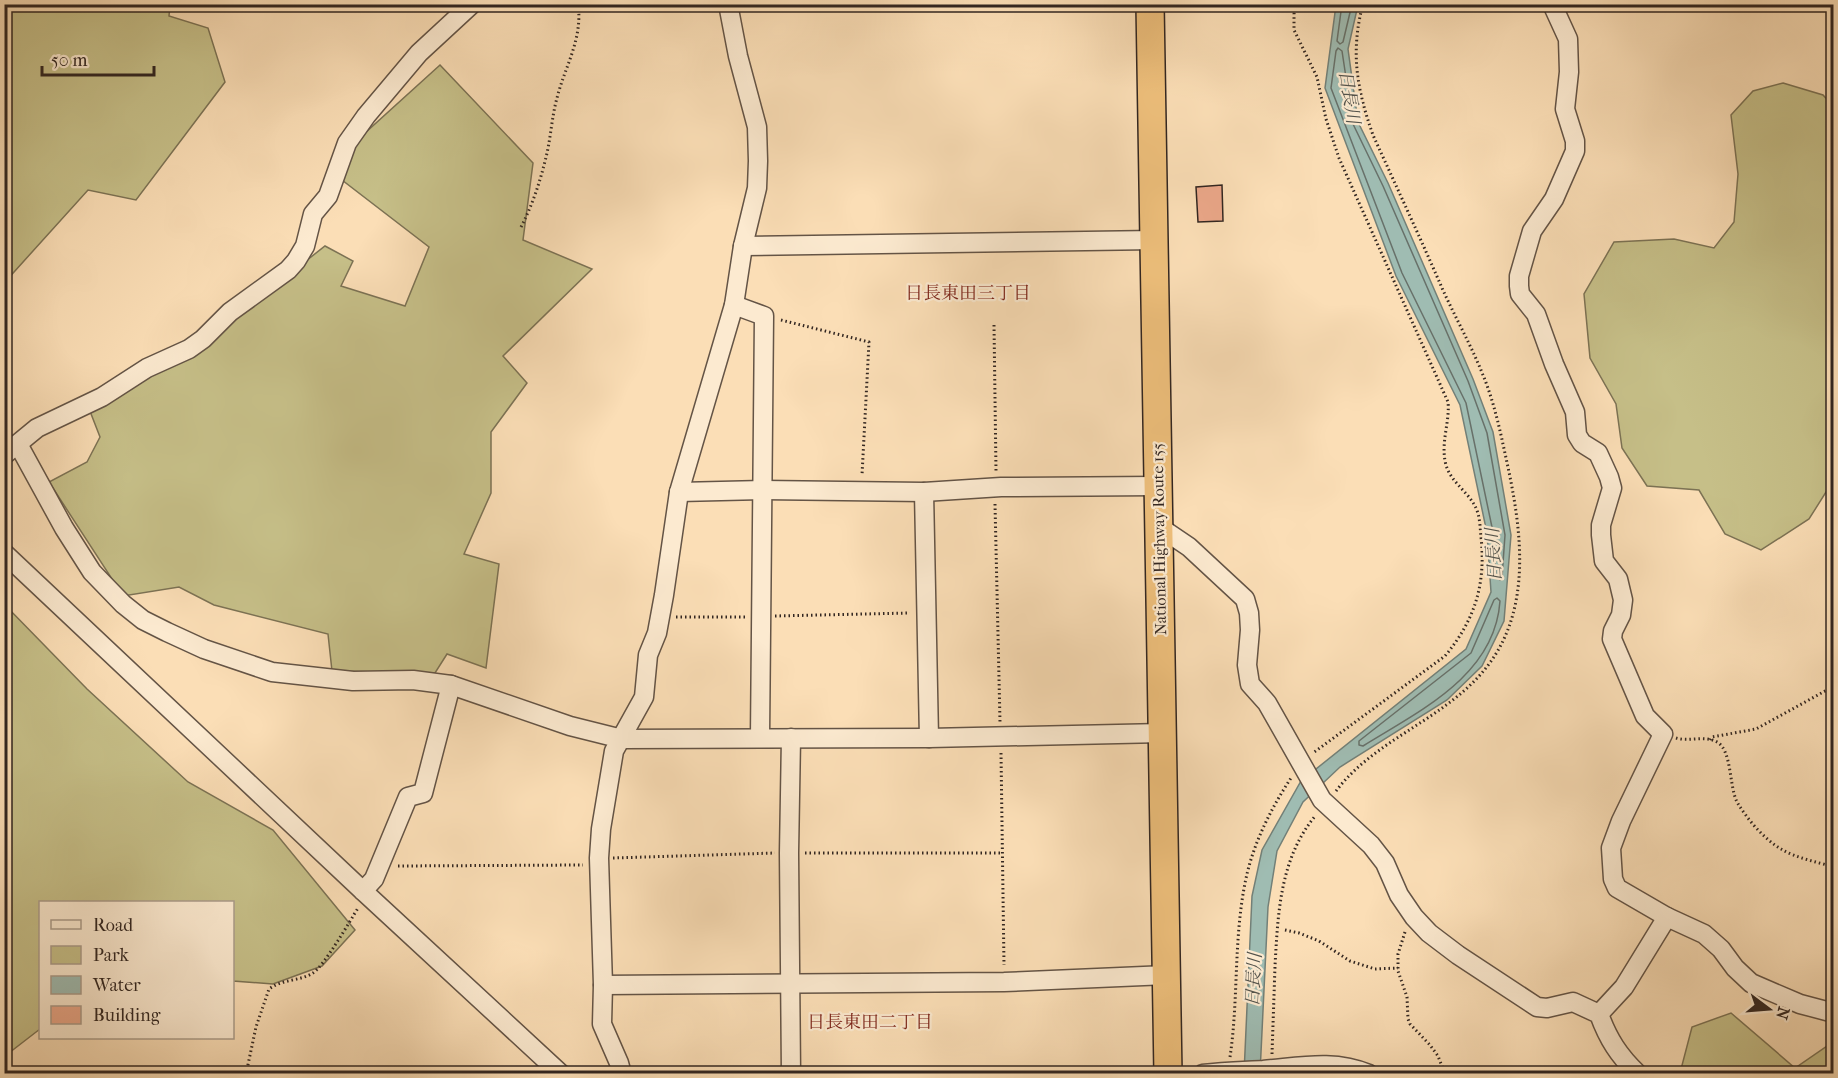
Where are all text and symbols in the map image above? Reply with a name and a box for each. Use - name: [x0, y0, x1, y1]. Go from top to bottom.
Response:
- scale bar: [42, 39, 154, 77]
- text: 50 m: [51, 50, 88, 71]
- water label: 日長川: [1334, 69, 1364, 127]
- district label: 日長東田三丁目: [905, 283, 1031, 304]
- street label: National Highway Route 155: [1148, 443, 1170, 635]
- water label: 日長川: [1482, 525, 1506, 583]
- legend: [39, 901, 234, 1039]
- text: Road: [93, 915, 133, 936]
- text: Park: [93, 945, 130, 966]
- water label: 日長川: [1242, 950, 1266, 1008]
- text: Water: [92, 975, 141, 996]
- north arrow: [1739, 979, 1799, 1039]
- text: Building: [93, 1005, 161, 1026]
- text: N: [1772, 1005, 1794, 1022]
- district label: 日長東田二丁目: [807, 1012, 933, 1033]

